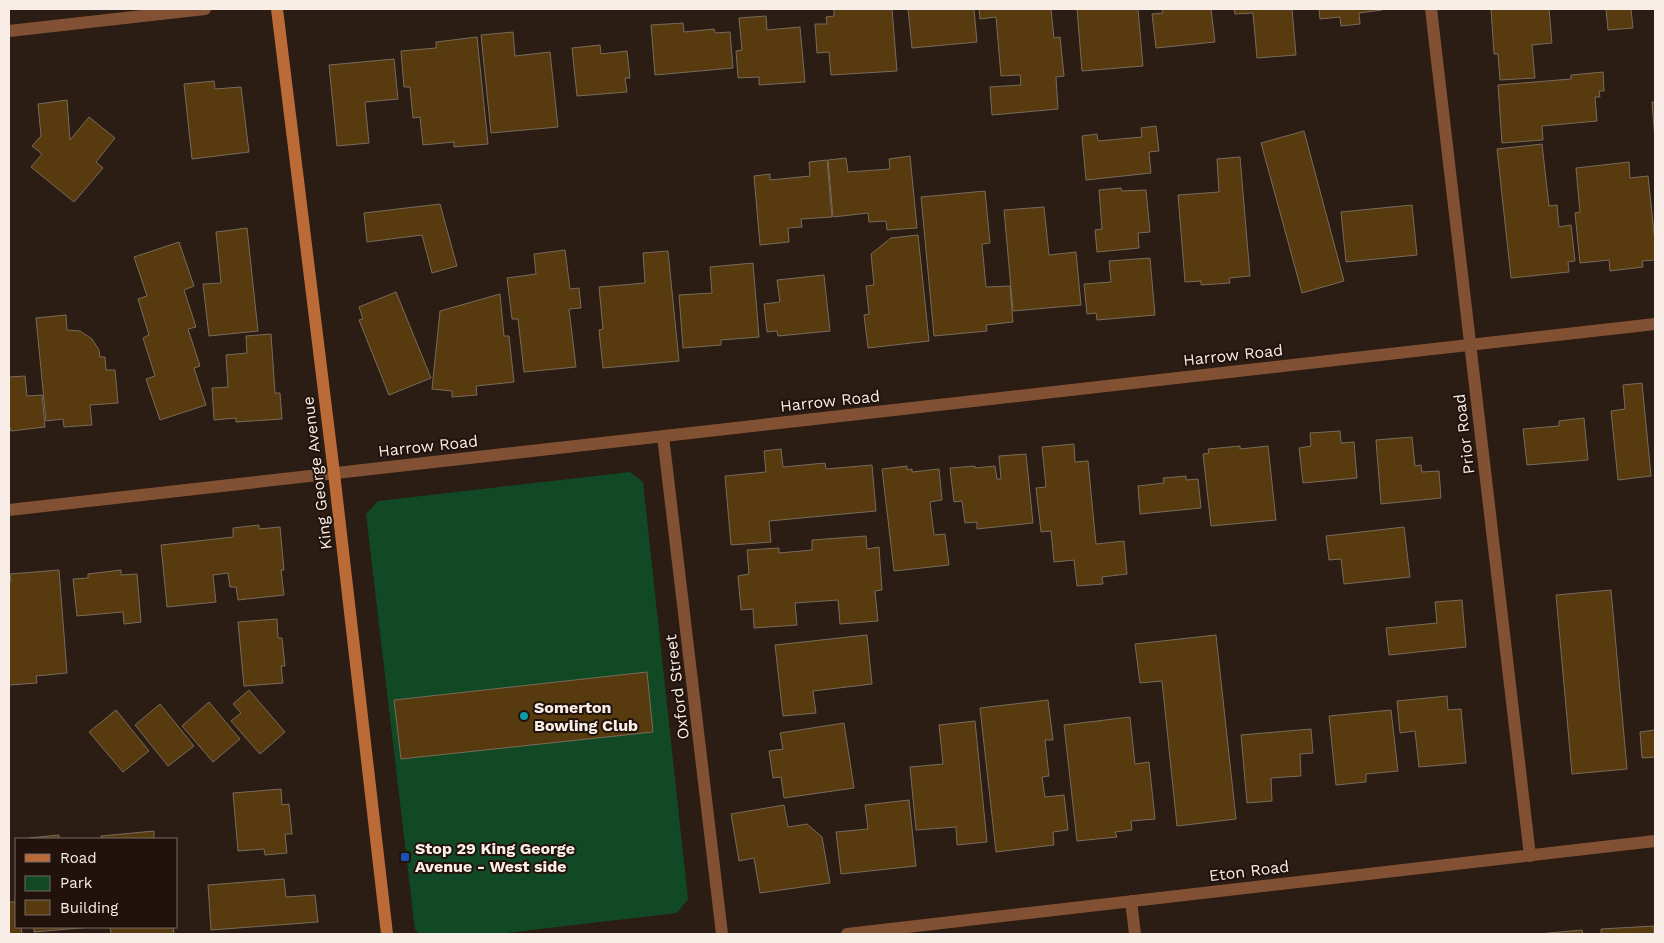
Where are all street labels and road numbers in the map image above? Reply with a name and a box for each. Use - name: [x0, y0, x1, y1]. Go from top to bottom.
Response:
- street label: Harrow Road: [1182, 340, 1284, 370]
- street label: Harrow Road: [779, 386, 881, 416]
- street label: Prior Road: [1450, 393, 1478, 475]
- street label: King George Avenue: [298, 395, 336, 551]
- street label: Harrow Road: [377, 431, 479, 461]
- street label: Oxford Street: [661, 633, 693, 741]
- street label: Eton Road: [1208, 857, 1290, 885]

